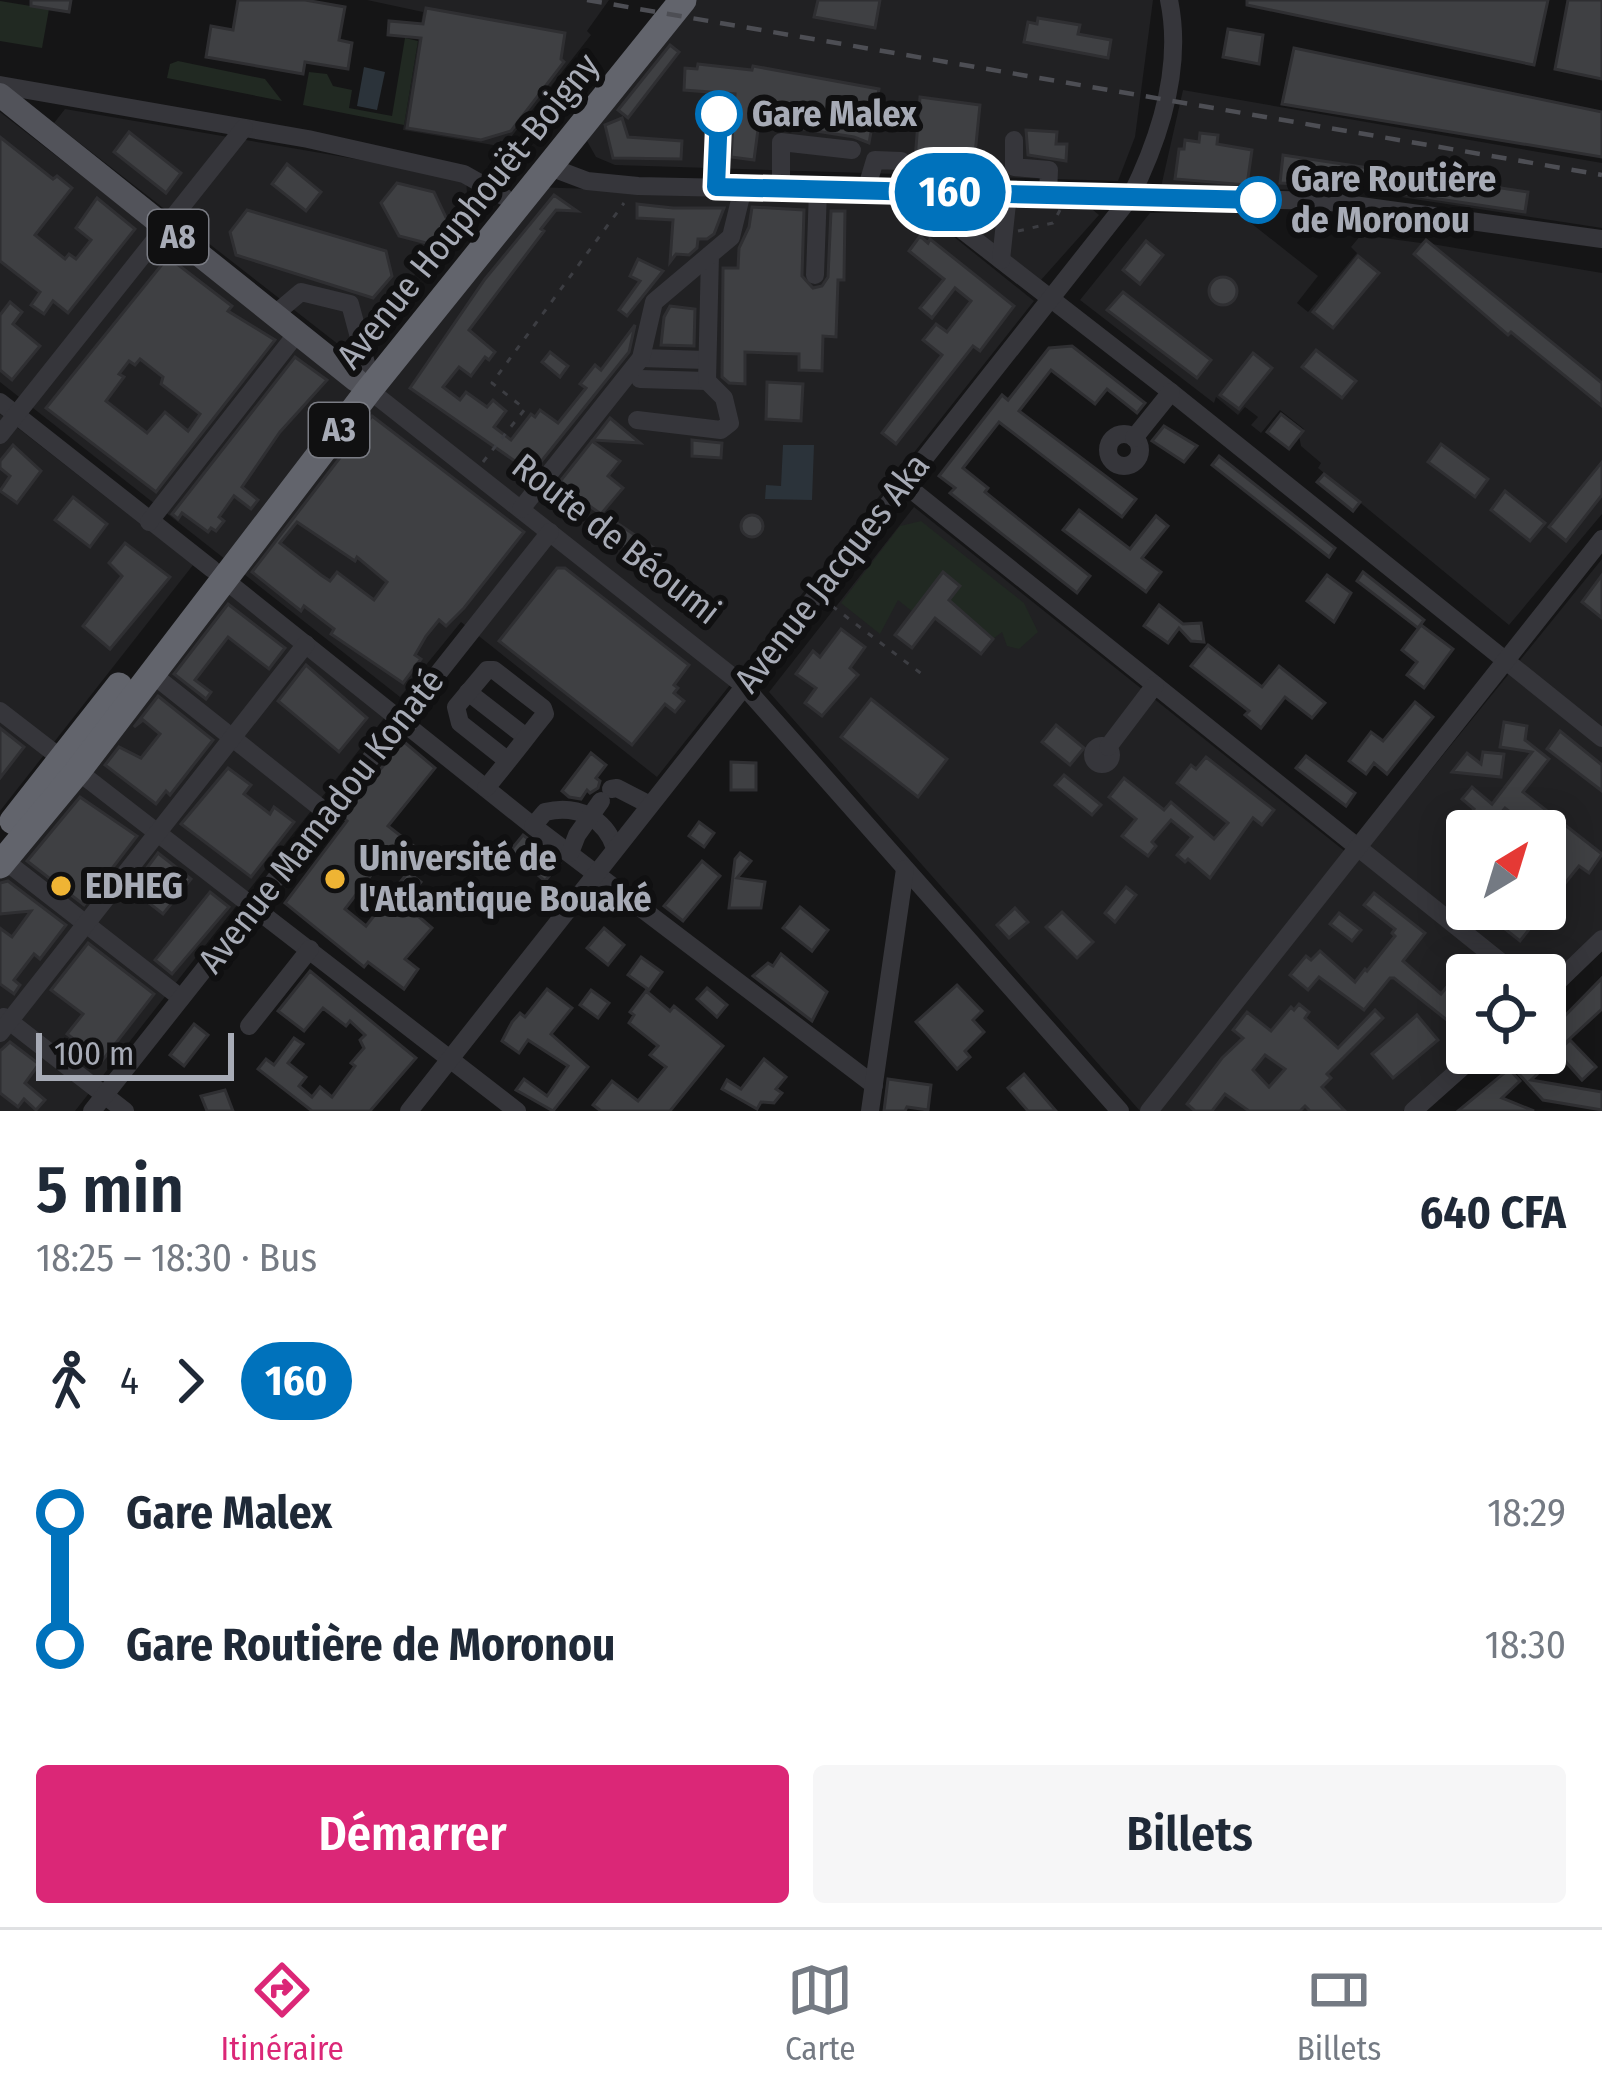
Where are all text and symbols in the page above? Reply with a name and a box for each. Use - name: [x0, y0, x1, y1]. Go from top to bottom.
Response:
- street label: Avenue Houphouët-Boigny: [327, 44, 609, 378]
- marker: Gare Malex: [697, 92, 741, 136]
- place label: Gare Malex: [752, 92, 918, 136]
- line badge: 160: [881, 153, 1019, 231]
- place label: Gare Routière de Moronou: [1291, 157, 1496, 242]
- text: 160: [919, 167, 981, 217]
- marker: Gare Routière de Moronou: [1236, 178, 1280, 222]
- road number: A8: [148, 210, 208, 264]
- road number: A3: [309, 403, 369, 457]
- street label: Route de Béoumi: [503, 444, 729, 634]
- street label: Avenue Jacques Aka: [725, 445, 939, 701]
- street label: Avenue Mamadou Konaté: [189, 660, 453, 982]
- north arrow: [1446, 810, 1566, 930]
- map controls: [1446, 810, 1566, 1074]
- place label: Université de l'Atlantique Bouaké: [359, 836, 652, 921]
- place label: EDHEG: [85, 864, 183, 908]
- marker: Université de l'Atlantique Bouaké: [322, 866, 348, 892]
- marker: EDHEG: [48, 873, 74, 899]
- button: locate: [1446, 954, 1566, 1074]
- scale bar: [36, 1027, 234, 1080]
- text: 100 m: [54, 1034, 134, 1074]
- text: 5 min: [36, 1150, 184, 1229]
- text: 640 CFA: [1420, 1186, 1566, 1240]
- text: 18:25 – 18:30 · Bus: [36, 1235, 317, 1281]
- icon: walk: [36, 1348, 102, 1414]
- icon: forward: [157, 1348, 223, 1414]
- text: 160: [265, 1356, 328, 1406]
- text: 4: [120, 1358, 139, 1404]
- text: Gare Malex: [126, 1486, 332, 1540]
- text: 18:29: [1487, 1490, 1566, 1536]
- text: Gare Routière de Moronou: [126, 1618, 615, 1672]
- text: 18:30: [1485, 1622, 1566, 1668]
- button: Démarrer: [36, 1765, 789, 1903]
- button: Billets: [813, 1765, 1566, 1903]
- tab: Itinéraire: [221, 1957, 344, 2069]
- tab: Carte: [785, 1957, 856, 2069]
- tab: Billets: [1297, 1957, 1381, 2069]

